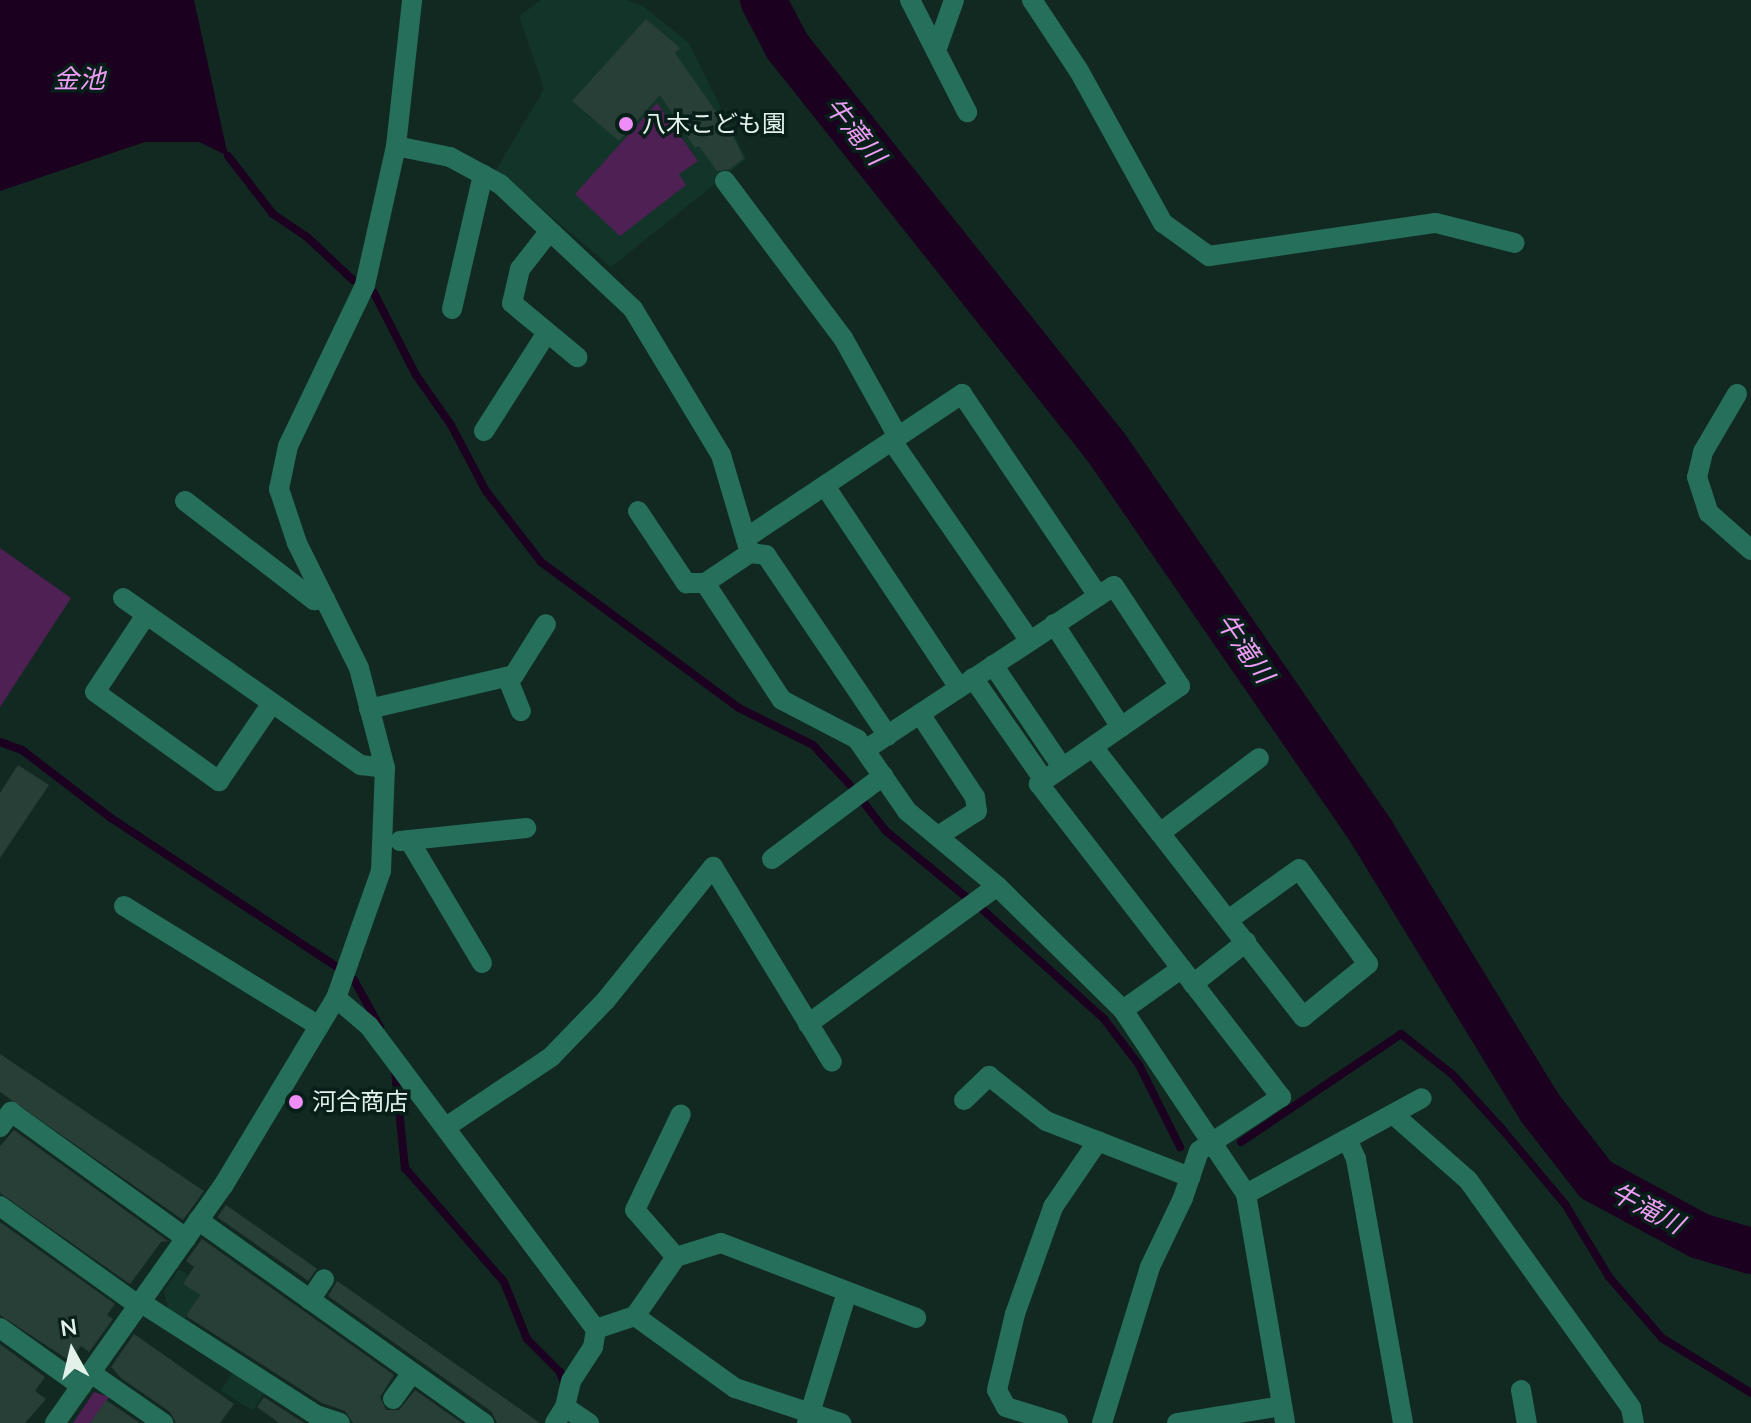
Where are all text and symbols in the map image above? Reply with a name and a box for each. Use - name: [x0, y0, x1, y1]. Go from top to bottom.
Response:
- water label: 金池: [53, 63, 105, 95]
- water label: 牛滝川: [818, 91, 892, 171]
- place label: 八木こども園: [642, 110, 786, 138]
- marker: 八木こども園: [617, 115, 635, 133]
- water label: 牛滝川: [1210, 607, 1280, 689]
- place label: 河合商店: [312, 1088, 408, 1116]
- marker: 河合商店: [287, 1093, 305, 1111]
- water label: 牛滝川: [1605, 1176, 1689, 1240]
- north arrow: [32, 1311, 112, 1391]
- text: N: [58, 1312, 79, 1342]

